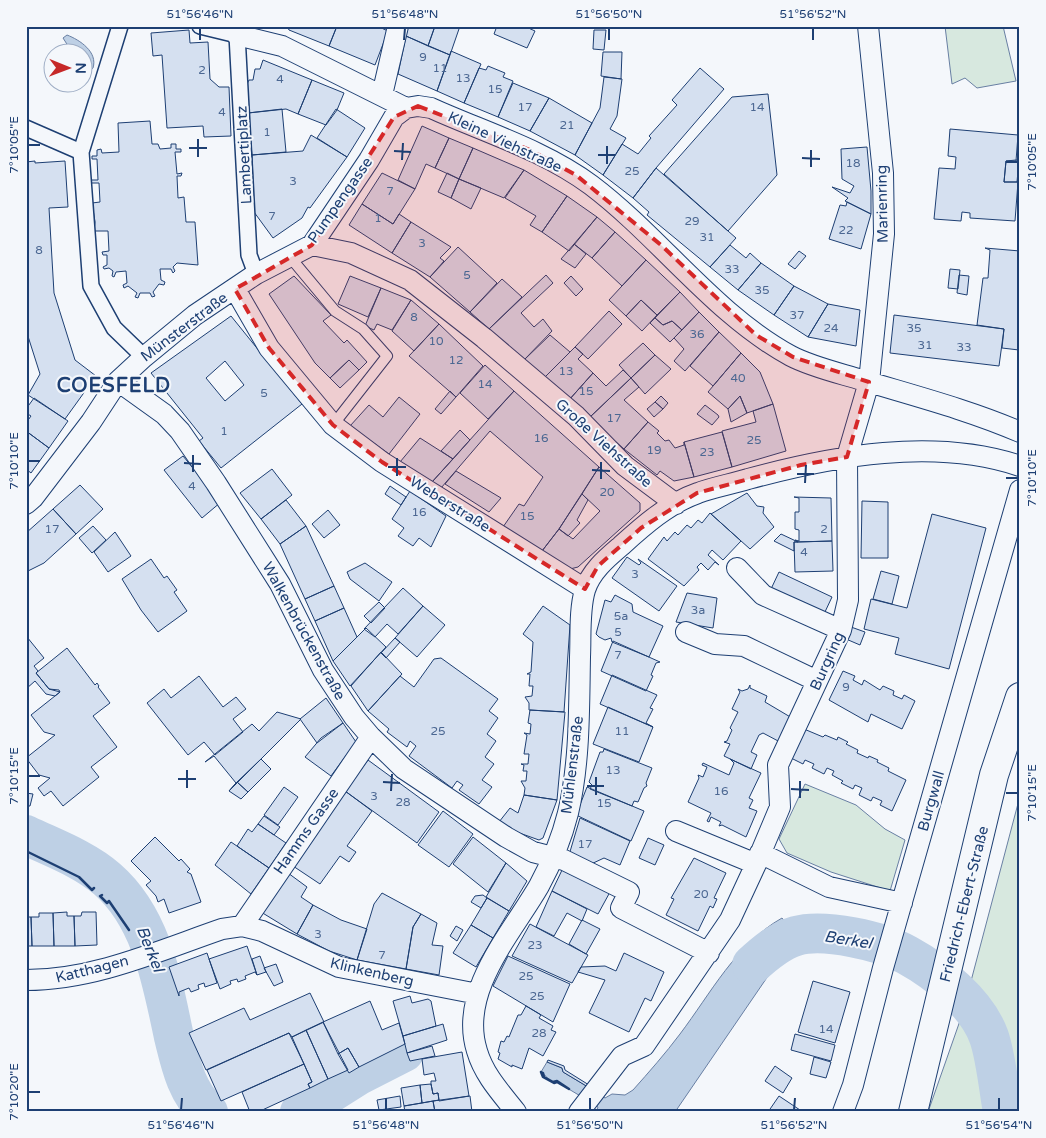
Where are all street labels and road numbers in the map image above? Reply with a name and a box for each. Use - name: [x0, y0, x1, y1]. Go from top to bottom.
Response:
- street label: Lambertiplatz: [232, 105, 256, 205]
- street label: Kleine Viehstraße: [445, 108, 565, 176]
- street label: Pumpengasse: [304, 154, 376, 246]
- street label: Marienring: [872, 165, 892, 243]
- street label: Münsterstraße: [137, 288, 231, 366]
- street label: Große Viehstraße: [552, 395, 656, 491]
- street label: Weberstraße: [406, 472, 494, 536]
- street label: Walkenbrückenstraße: [259, 559, 349, 703]
- street label: Burgring: [806, 629, 848, 693]
- street label: Mühlenstraße: [557, 715, 587, 815]
- street label: Burgwall: [914, 769, 948, 833]
- street label: Hamms Gasse: [270, 784, 342, 878]
- street label: Friedrich-Ebert-Straße: [936, 824, 992, 984]
- street label: Katthagen: [54, 951, 130, 987]
- street label: Klinkenberg: [328, 954, 416, 990]

